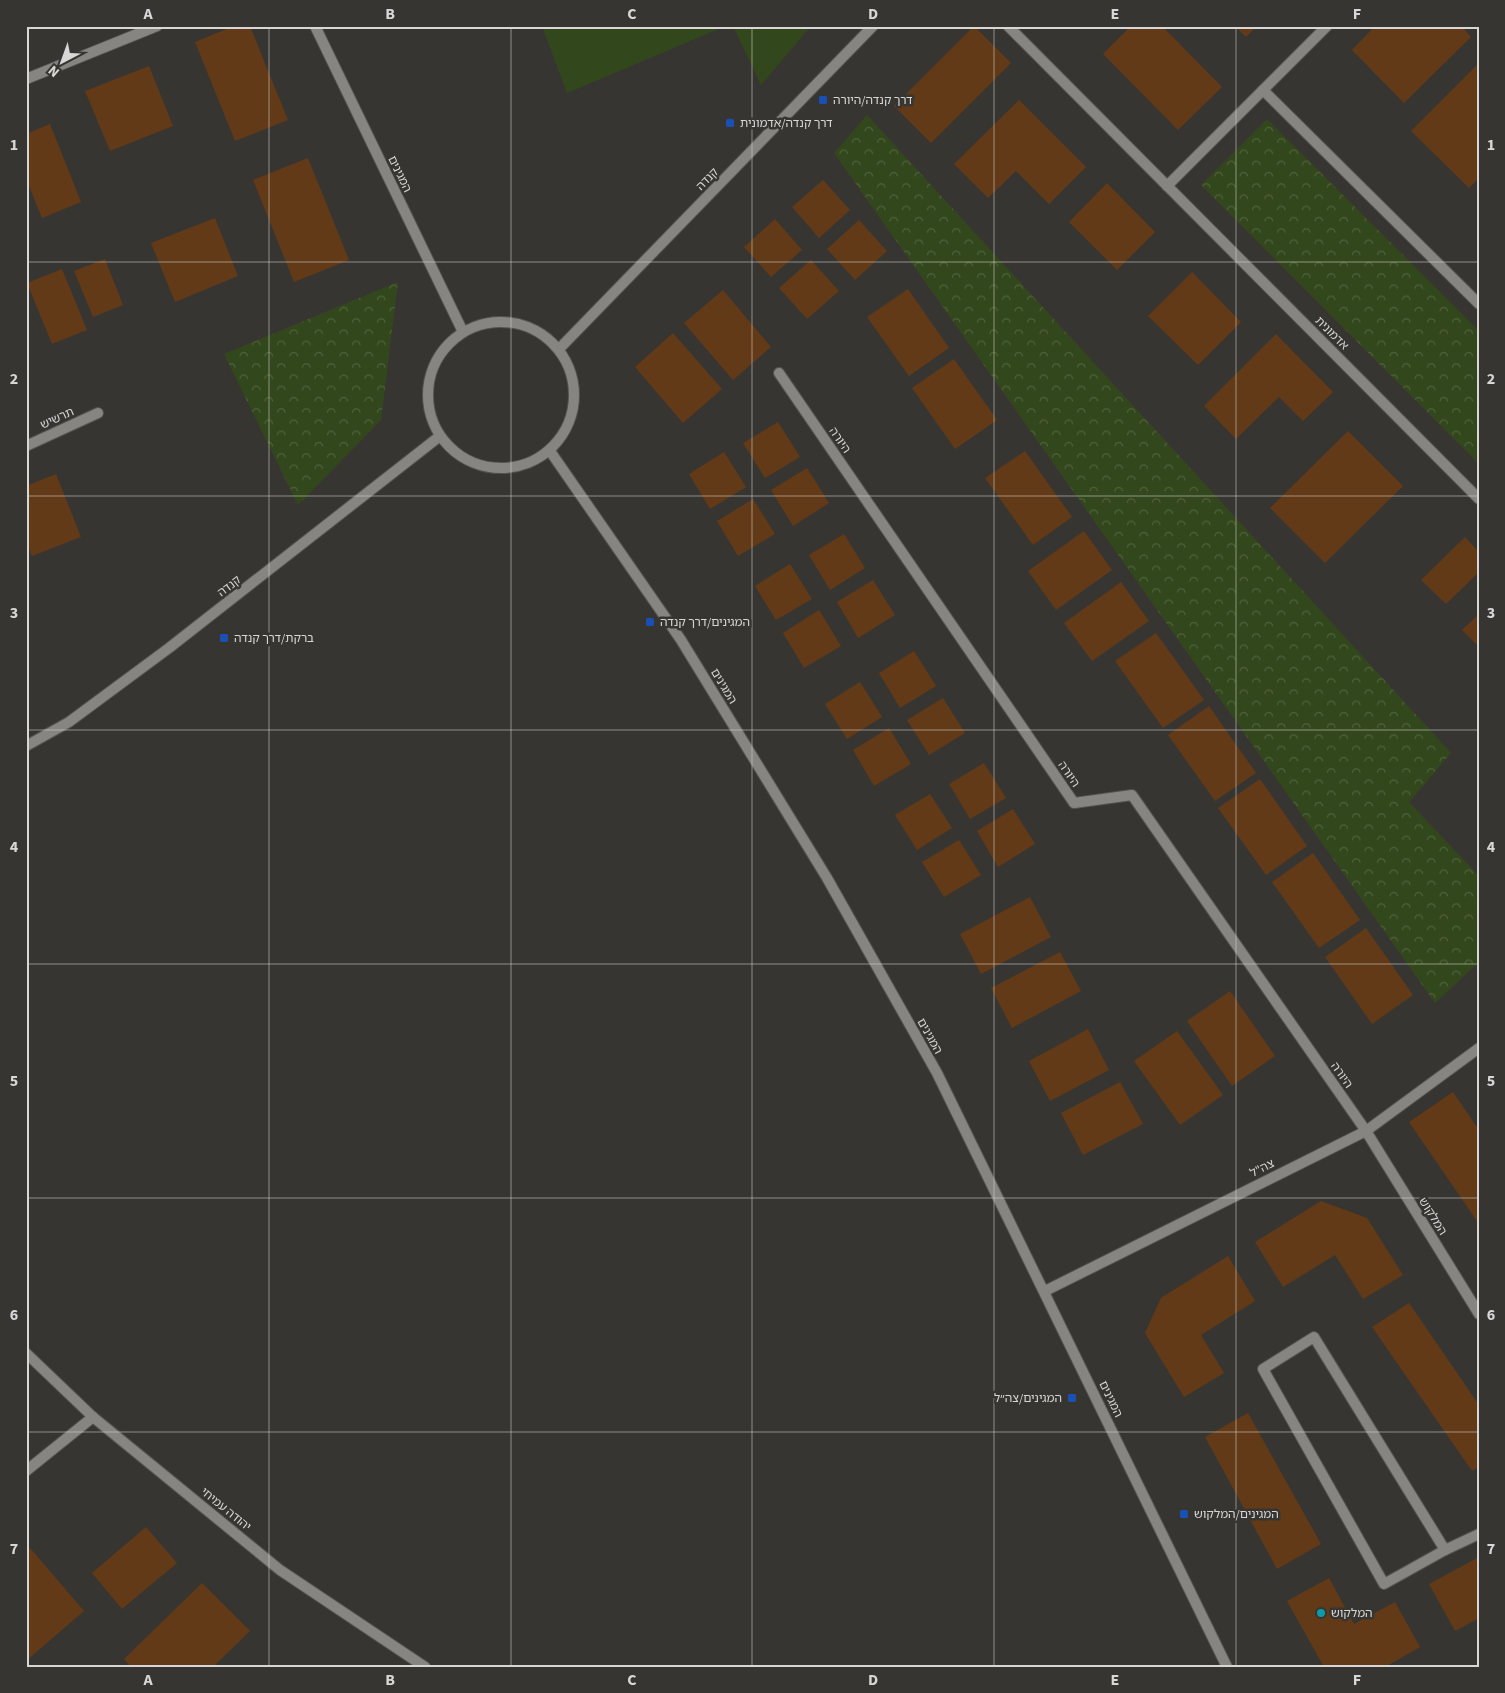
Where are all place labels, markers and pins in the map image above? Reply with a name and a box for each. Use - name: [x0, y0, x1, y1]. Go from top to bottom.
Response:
- place label: דרך קנדה/היורה: [833, 92, 913, 109]
- marker: דרך קנדה/היורה: [817, 94, 829, 106]
- place label: דרך קנדה/אדמונית: [740, 115, 833, 132]
- marker: דרך קנדה/אדמונית: [724, 117, 736, 129]
- place label: המגינים/דרך קנדה: [660, 614, 750, 631]
- marker: המגינים/דרך קנדה: [644, 616, 656, 628]
- place label: ברקת/דרך קנדה: [234, 630, 314, 647]
- marker: ברקת/דרך קנדה: [218, 632, 230, 644]
- place label: המגינים/צה״ל: [994, 1390, 1062, 1407]
- marker: המגינים/צה״ל: [1066, 1392, 1078, 1404]
- place label: המגינים/המלקוש: [1194, 1506, 1279, 1523]
- marker: המגינים/המלקוש: [1178, 1508, 1190, 1520]
- place label: המלקוש: [1331, 1605, 1373, 1622]
- marker: המלקוש: [1315, 1607, 1327, 1619]

